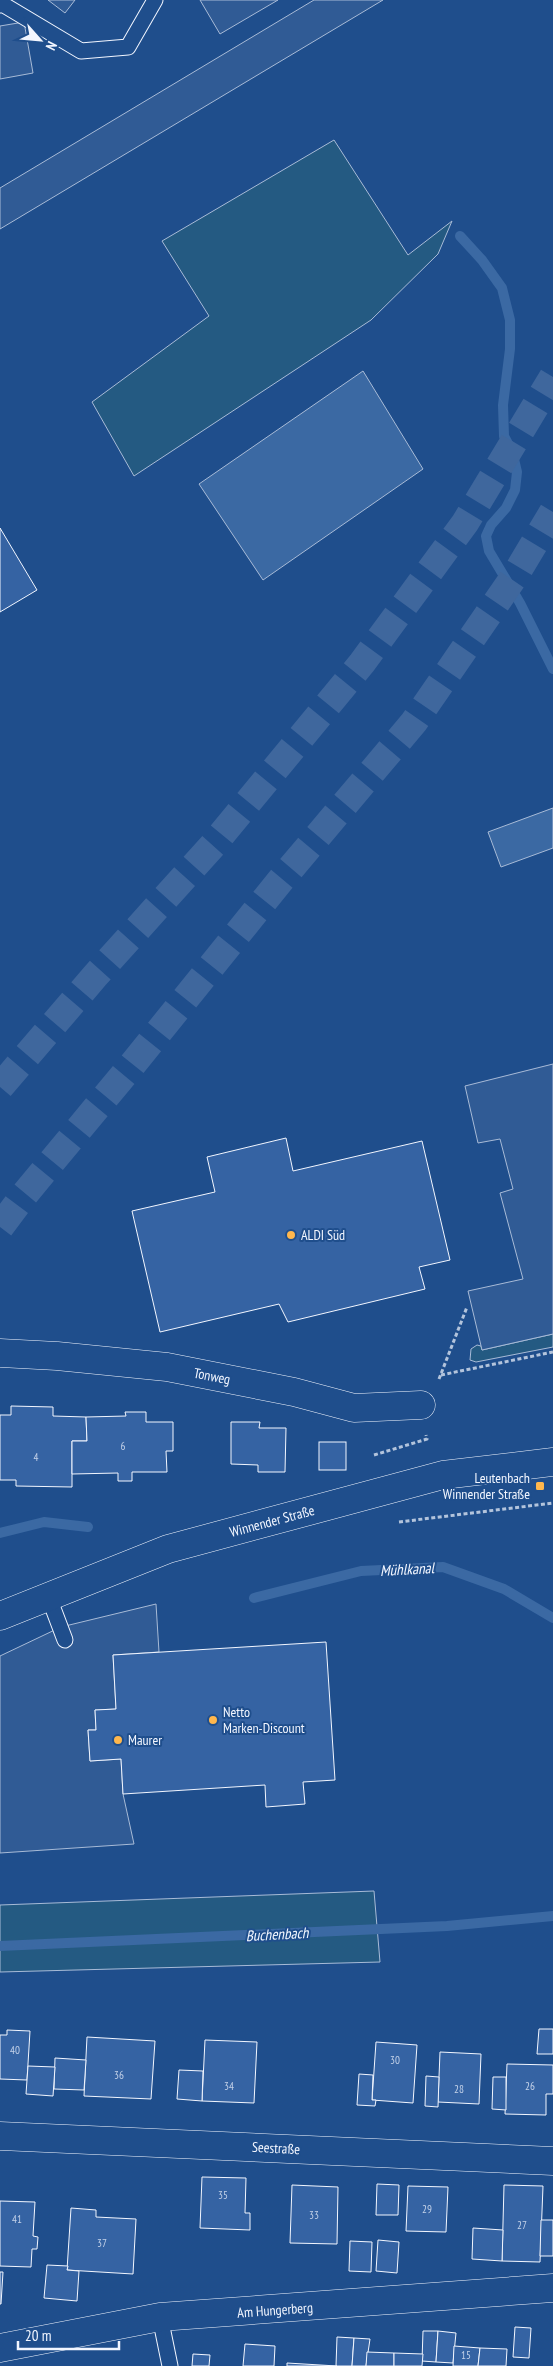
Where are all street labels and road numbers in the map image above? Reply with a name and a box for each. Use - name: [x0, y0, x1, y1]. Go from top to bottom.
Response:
- street label: Tonweg: [192, 1364, 232, 1388]
- street label: Winnender Straße: [228, 1501, 317, 1541]
- street label: Seestraße: [252, 2138, 301, 2158]
- street label: Am Hungerberg: [237, 2298, 313, 2322]

